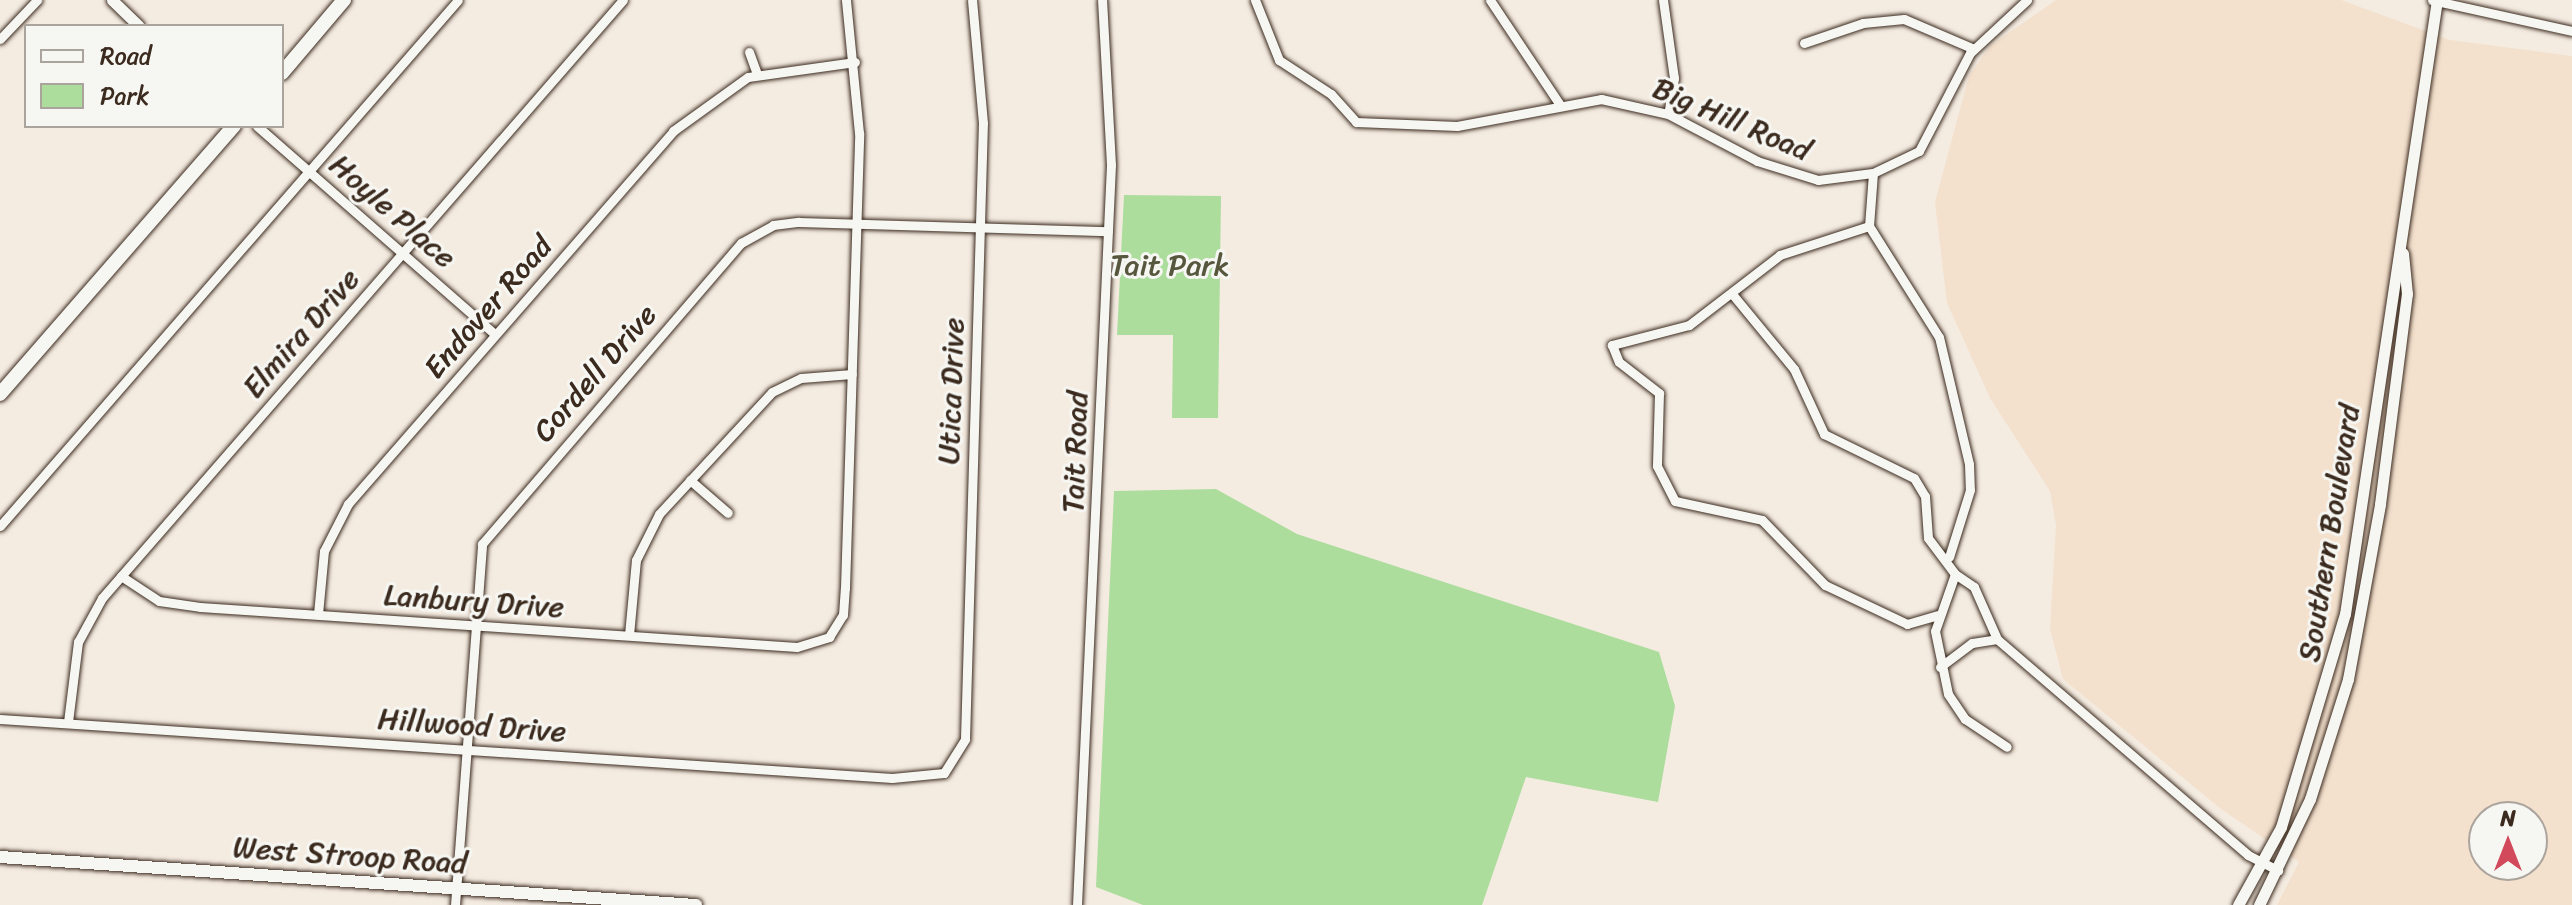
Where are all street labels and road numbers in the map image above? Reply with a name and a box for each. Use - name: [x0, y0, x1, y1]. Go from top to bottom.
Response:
- street label: Big Hill Road: [1647, 69, 1817, 169]
- street label: Hoyle Place: [322, 146, 464, 276]
- street label: Endover Road: [416, 228, 560, 386]
- street label: Elmira Drive: [235, 261, 367, 405]
- street label: Cordell Drive: [526, 297, 664, 449]
- street label: Utica Drive: [930, 317, 972, 465]
- street label: Tait Road: [1055, 390, 1095, 514]
- street label: Southern Boulevard: [2291, 402, 2367, 664]
- street label: Lanbury Drive: [383, 577, 565, 625]
- street label: Hillwood Drive: [377, 700, 567, 750]
- street label: West Stroop Road: [231, 829, 469, 881]

